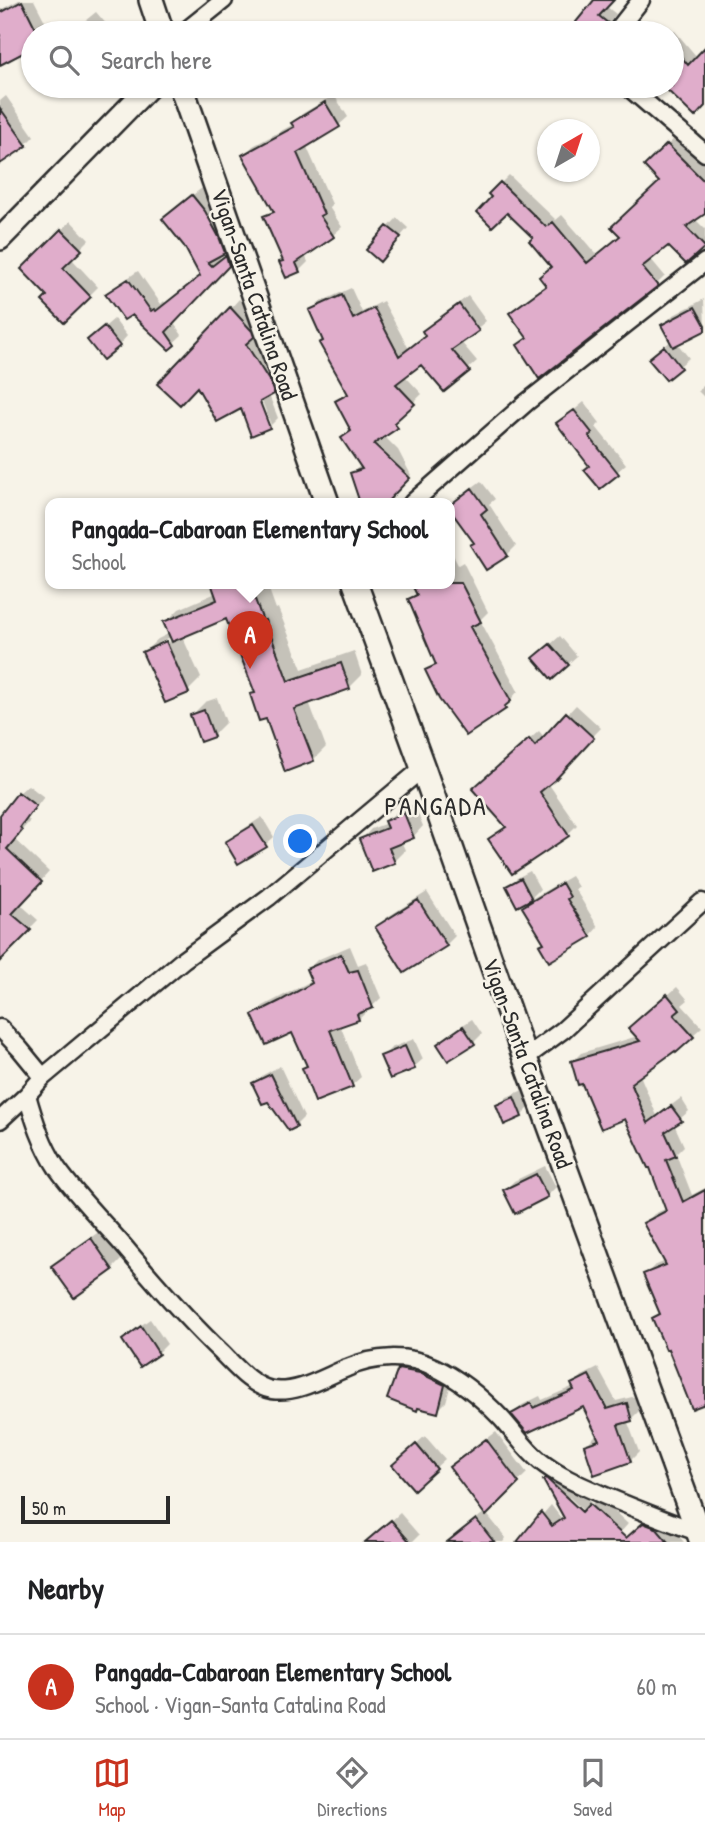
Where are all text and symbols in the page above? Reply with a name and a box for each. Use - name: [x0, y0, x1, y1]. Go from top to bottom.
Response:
- search box: [21, 21, 684, 98]
- icon: search: [45, 41, 83, 79]
- text: Search here: [101, 42, 212, 77]
- north arrow: [537, 119, 600, 182]
- street label: Vigan-Santa Catalina Road: [204, 184, 306, 404]
- popup: [45, 498, 455, 589]
- text: Pangada-Cabaroan Elementary School: [72, 511, 428, 546]
- text: School: [72, 546, 126, 577]
- pin: A: [227, 611, 273, 669]
- district label: PANGADA: [384, 788, 488, 823]
- your location: [283, 824, 317, 858]
- street label: Vigan-Santa Catalina Road: [476, 954, 580, 1172]
- scale bar: [21, 1493, 170, 1525]
- text: 50 m: [32, 1495, 66, 1521]
- text: Nearby: [28, 1568, 104, 1608]
- text: Pangada-Cabaroan Elementary School: [95, 1654, 451, 1689]
- text: A: [45, 1671, 57, 1702]
- text: 60 m: [637, 1671, 677, 1702]
- text: School · Vigan-Santa Catalina Road: [95, 1689, 385, 1720]
- tab: Map: [93, 1754, 131, 1822]
- tab: Directions: [317, 1754, 387, 1822]
- tab: Saved: [573, 1754, 612, 1822]

